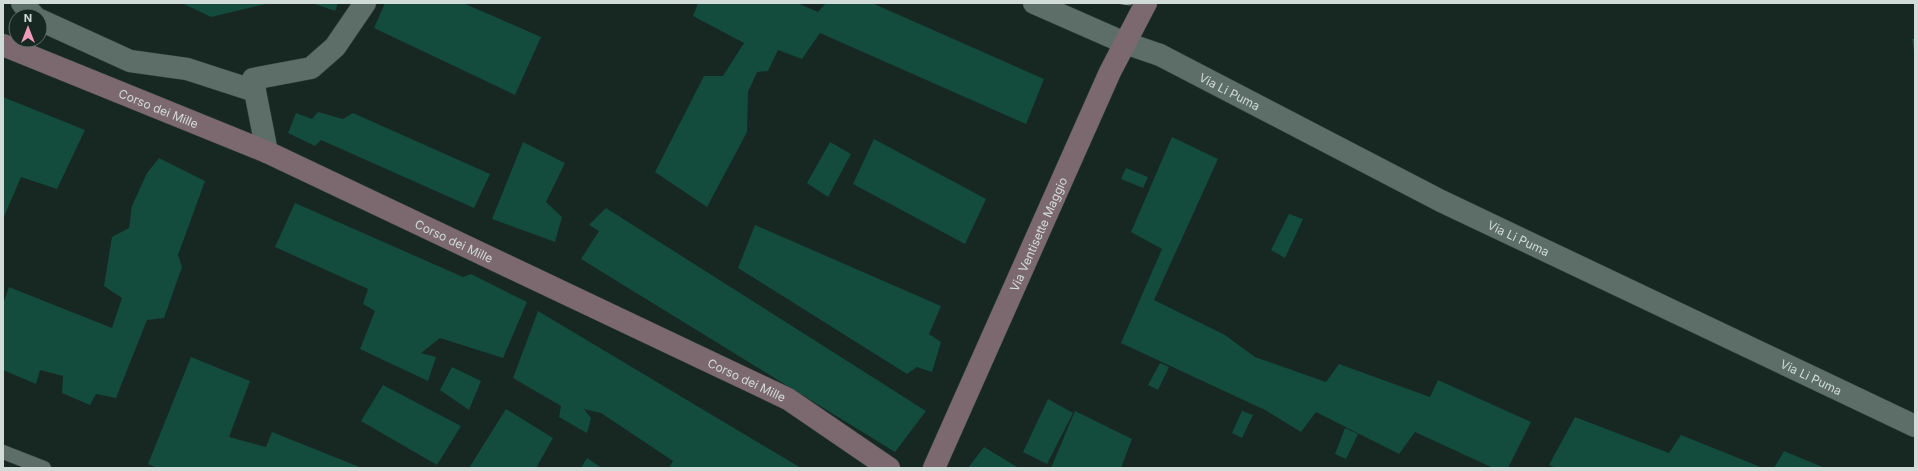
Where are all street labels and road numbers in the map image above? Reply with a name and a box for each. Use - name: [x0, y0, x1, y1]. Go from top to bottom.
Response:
- street label: Via Li Puma: [1197, 69, 1263, 113]
- street label: Corso dei Mille: [117, 85, 201, 131]
- street label: Via Ventisette Maggio: [1006, 175, 1070, 294]
- street label: Corso dei Mille: [413, 216, 496, 266]
- street label: Via Li Puma: [1485, 217, 1552, 259]
- street label: Corso dei Mille: [705, 355, 788, 404]
- street label: Via Li Puma: [1778, 356, 1845, 398]

